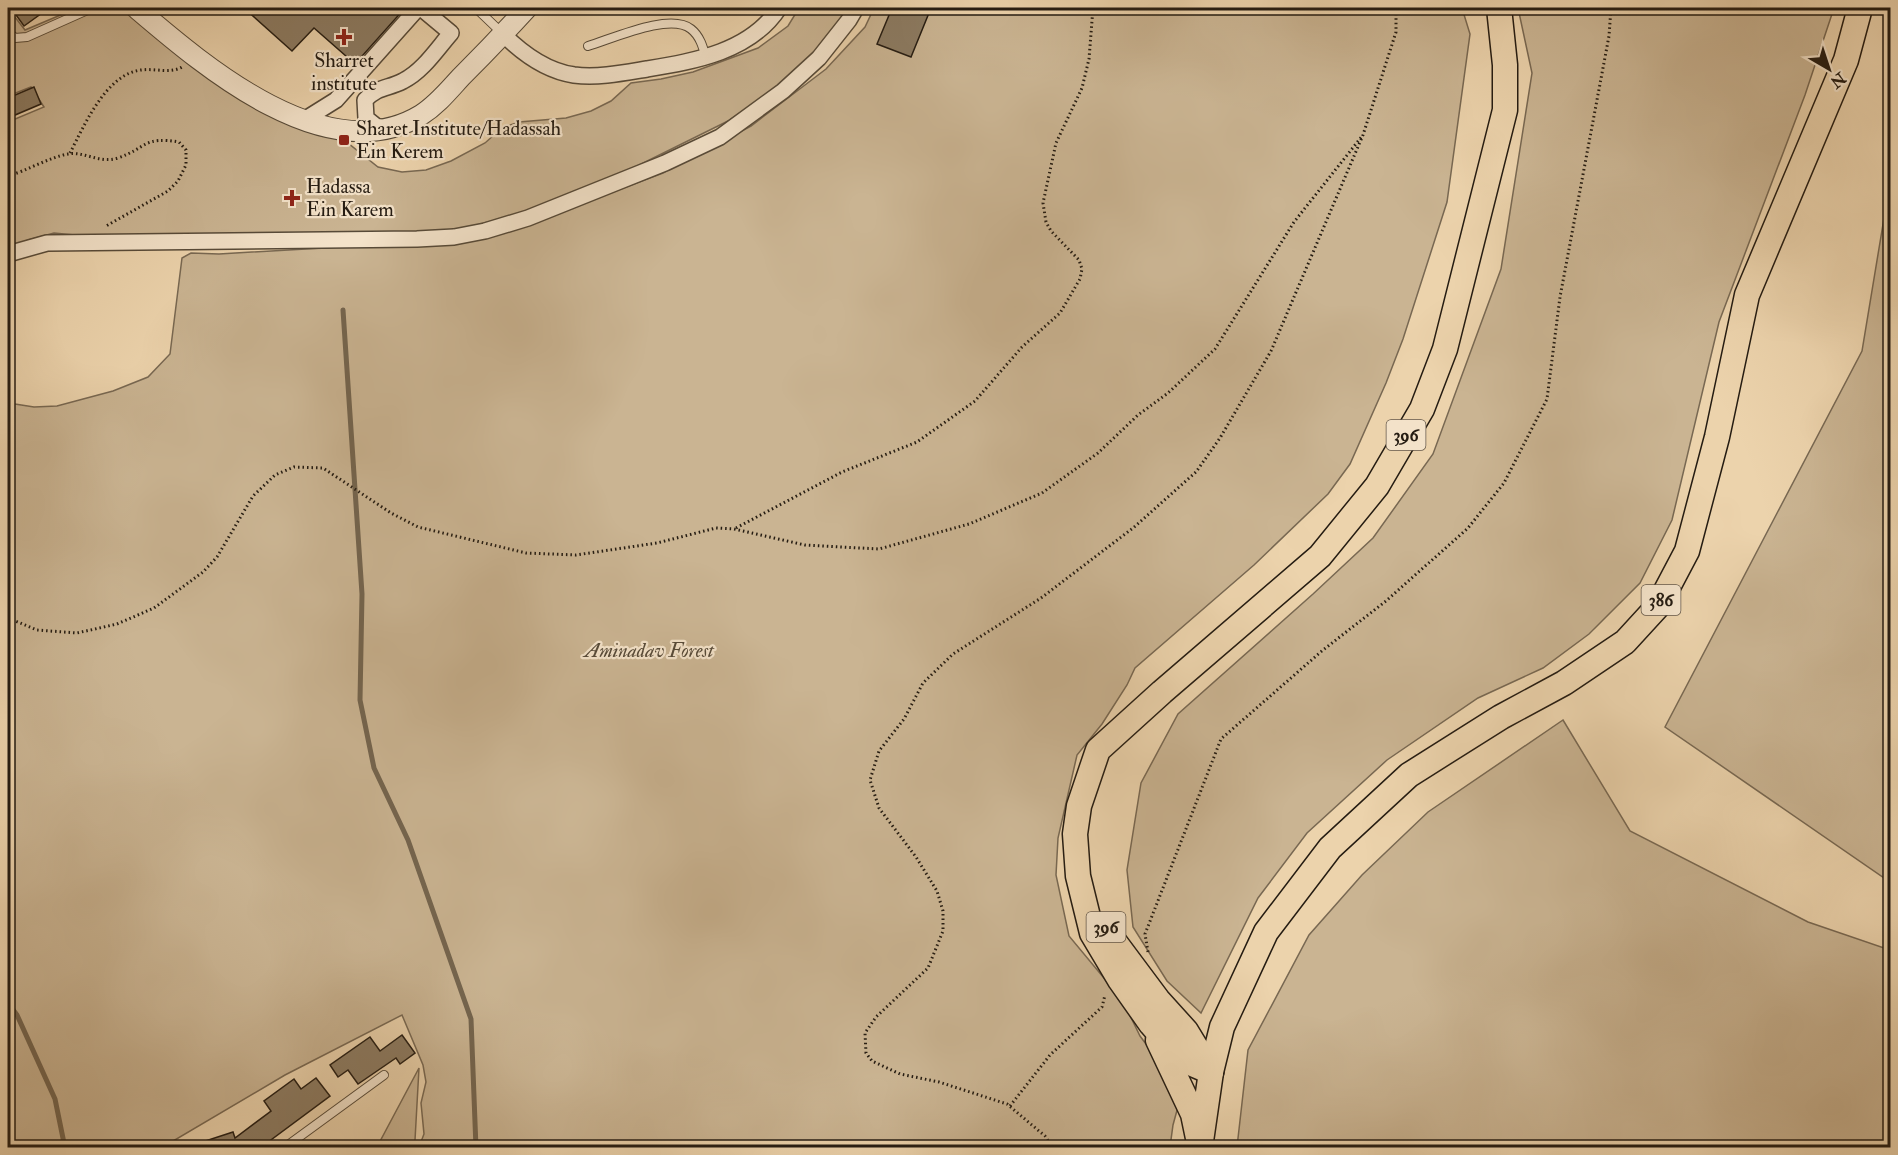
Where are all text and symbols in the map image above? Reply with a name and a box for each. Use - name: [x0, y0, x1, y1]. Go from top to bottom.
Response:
- marker: Sharret institute: [335, 28, 353, 46]
- north arrow: [1799, 39, 1859, 99]
- place label: Sharret institute: [311, 48, 377, 96]
- text: N: [1825, 67, 1850, 93]
- place label: Sharet Institute/Hadassah Ein Kerem: [356, 116, 562, 164]
- marker: Sharet Institute/Hadassah Ein Kerem: [337, 133, 351, 147]
- place label: Hadassa Ein Karem: [306, 174, 394, 222]
- marker: Hadassa Ein Karem: [283, 189, 301, 207]
- road number: 396: [1386, 420, 1426, 450]
- road number: 386: [1642, 585, 1680, 615]
- park label: Aminadav Forest: [582, 638, 715, 663]
- road number: 396: [1086, 912, 1126, 942]

